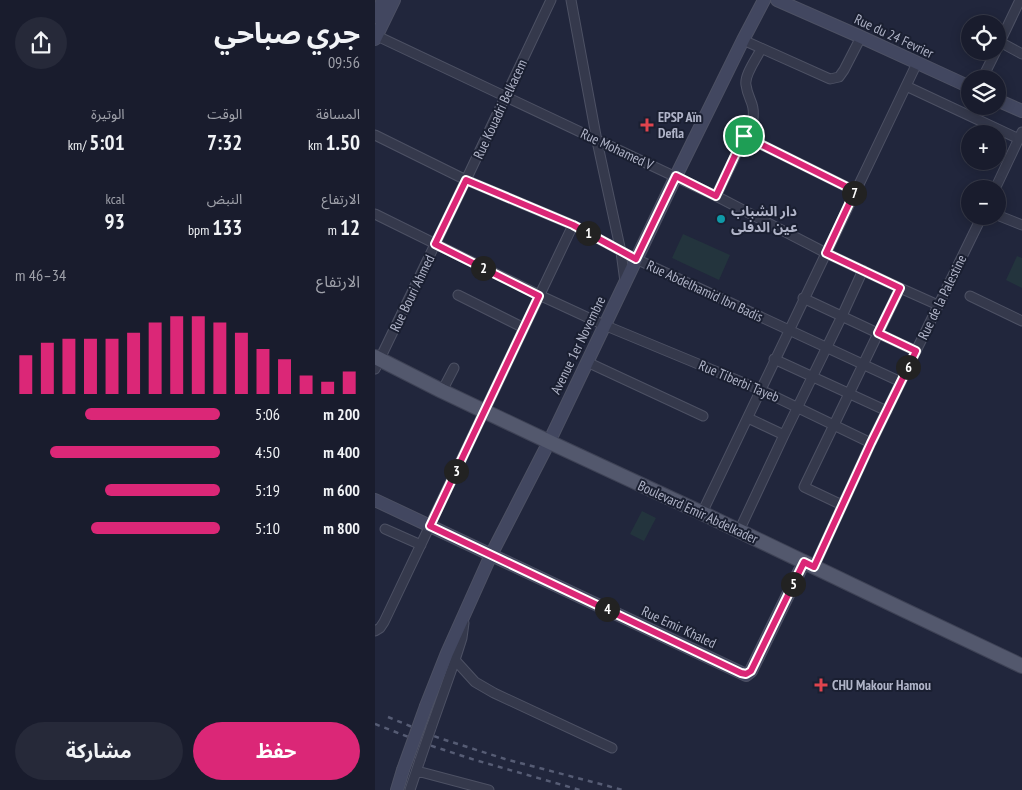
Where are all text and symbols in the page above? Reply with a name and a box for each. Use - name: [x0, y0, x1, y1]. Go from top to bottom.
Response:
- street label: Rue du 24 Fevrier: [851, 10, 937, 62]
- text: جري صباحي: [214, 14, 360, 51]
- map controls: [961, 15, 1006, 225]
- button: locate: [961, 15, 1006, 60]
- button: share: [15, 17, 67, 69]
- text: 09:56: [328, 52, 360, 72]
- street label: Rue Kouadri Belkacem: [469, 56, 531, 162]
- button: layers: [961, 70, 1006, 115]
- text: الوتيرة: [91, 105, 125, 123]
- text: الوقت: [207, 105, 242, 123]
- text: المسافة: [316, 105, 360, 123]
- place label: EPSP Aïn Defla: [658, 108, 702, 142]
- pin: [723, 115, 765, 157]
- marker: EPSP Aïn Defla: [640, 118, 654, 132]
- icon: arrive: [730, 122, 758, 150]
- street label: Rue Mohamed V: [578, 124, 657, 174]
- button: +: [961, 125, 1006, 170]
- text: 5:01: [89, 129, 125, 156]
- text: 7:32: [207, 129, 242, 156]
- text: 1.50: [325, 129, 360, 156]
- text: /km: [68, 136, 89, 154]
- text: km: [308, 136, 325, 154]
- pin: 7: [841, 180, 867, 206]
- button: −: [961, 180, 1006, 225]
- text: 7: [851, 184, 858, 202]
- text: kcal: [106, 190, 125, 208]
- text: النبض: [207, 190, 242, 208]
- text: الارتفاع: [322, 190, 360, 208]
- place label: دار الشباب عين الدفلى: [731, 202, 798, 236]
- text: 93: [105, 208, 125, 235]
- marker: دار الشباب عين الدفلى: [715, 213, 727, 225]
- text: 133: [212, 214, 242, 241]
- text: 12: [340, 214, 360, 241]
- pin: 1: [575, 220, 601, 246]
- text: bpm: [188, 221, 212, 239]
- text: m: [328, 221, 340, 239]
- text: 1: [585, 224, 592, 242]
- street label: Rue de la Palestine: [914, 251, 970, 342]
- street label: Rue Bouri Ahmed: [386, 252, 438, 334]
- pin: 2: [471, 256, 495, 280]
- street label: Rue Abdelhamid Ibn Badis: [644, 256, 766, 326]
- text: 2: [480, 259, 487, 277]
- text: 34–46 m: [15, 265, 66, 285]
- text: الارتفاع: [316, 271, 360, 291]
- street label: Avenue 1er Novembre: [547, 293, 610, 397]
- pin: 6: [895, 354, 921, 380]
- street label: Rue Tiberbi Tayeb: [696, 356, 782, 406]
- text: 6: [905, 358, 912, 376]
- text: 5:06: [255, 404, 280, 424]
- text: 200 m: [323, 404, 360, 424]
- text: 4:50: [255, 442, 280, 462]
- text: 400 m: [323, 442, 360, 462]
- pin: 3: [443, 458, 469, 484]
- text: 3: [453, 462, 460, 480]
- street label: Boulevard Emir Abdelkader: [635, 476, 761, 548]
- text: 5:19: [255, 480, 280, 500]
- text: 600 m: [323, 480, 360, 500]
- text: 5:10: [255, 518, 280, 538]
- text: 800 m: [323, 518, 360, 538]
- pin: 5: [781, 572, 805, 596]
- text: 5: [790, 575, 797, 593]
- pin: 4: [595, 596, 619, 622]
- text: 4: [604, 600, 611, 618]
- street label: Rue Emir Khaled: [639, 602, 719, 652]
- place label: CHU Makour Hamou: [832, 676, 931, 694]
- marker: CHU Makour Hamou: [814, 678, 828, 692]
- button: مشاركة: [15, 722, 183, 780]
- button: حفظ: [193, 722, 360, 780]

